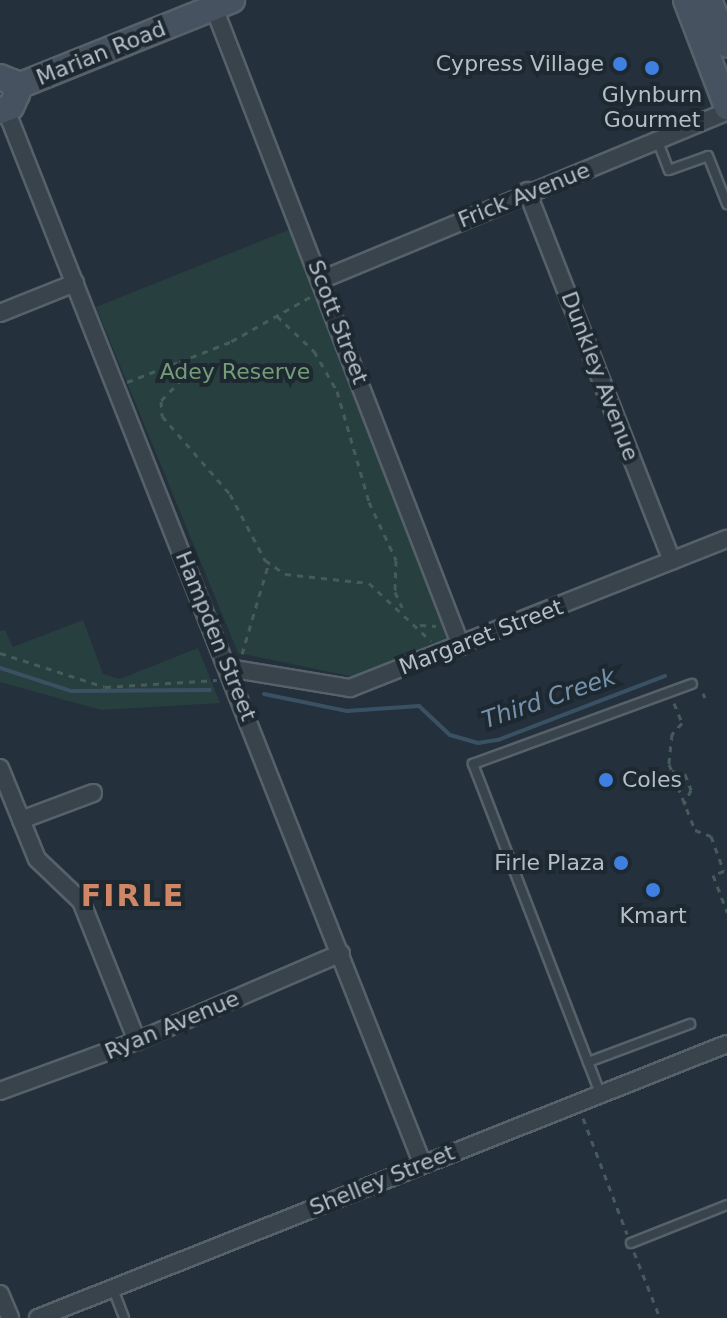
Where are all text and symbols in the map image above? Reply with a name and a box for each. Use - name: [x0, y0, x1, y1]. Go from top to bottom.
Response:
- street label: Marian Road: [32, 15, 170, 91]
- place label: Cypress Village: [436, 51, 604, 77]
- marker: Cypress Village: [611, 55, 629, 73]
- marker: Glynburn Gourmet: [643, 59, 661, 77]
- place label: Glynburn Gourmet: [602, 81, 702, 132]
- street label: Frick Avenue: [454, 157, 594, 233]
- street label: Scott Street: [302, 256, 374, 388]
- street label: Dunkley Avenue: [556, 288, 644, 464]
- park label: Adey Reserve: [160, 359, 310, 385]
- street label: Hampden Street: [170, 547, 262, 725]
- street label: Margaret Street: [395, 594, 567, 680]
- water label: Third Creek: [478, 663, 620, 735]
- place label: Coles: [622, 767, 682, 793]
- marker: Coles: [597, 771, 615, 789]
- place label: Firle Plaza: [494, 850, 605, 876]
- marker: Firle Plaza: [612, 854, 630, 872]
- district label: FIRLE: [81, 878, 185, 914]
- marker: Kmart: [644, 881, 662, 899]
- place label: Kmart: [619, 903, 687, 929]
- street label: Ryan Avenue: [101, 985, 243, 1065]
- street label: Shelley Street: [306, 1139, 458, 1221]

